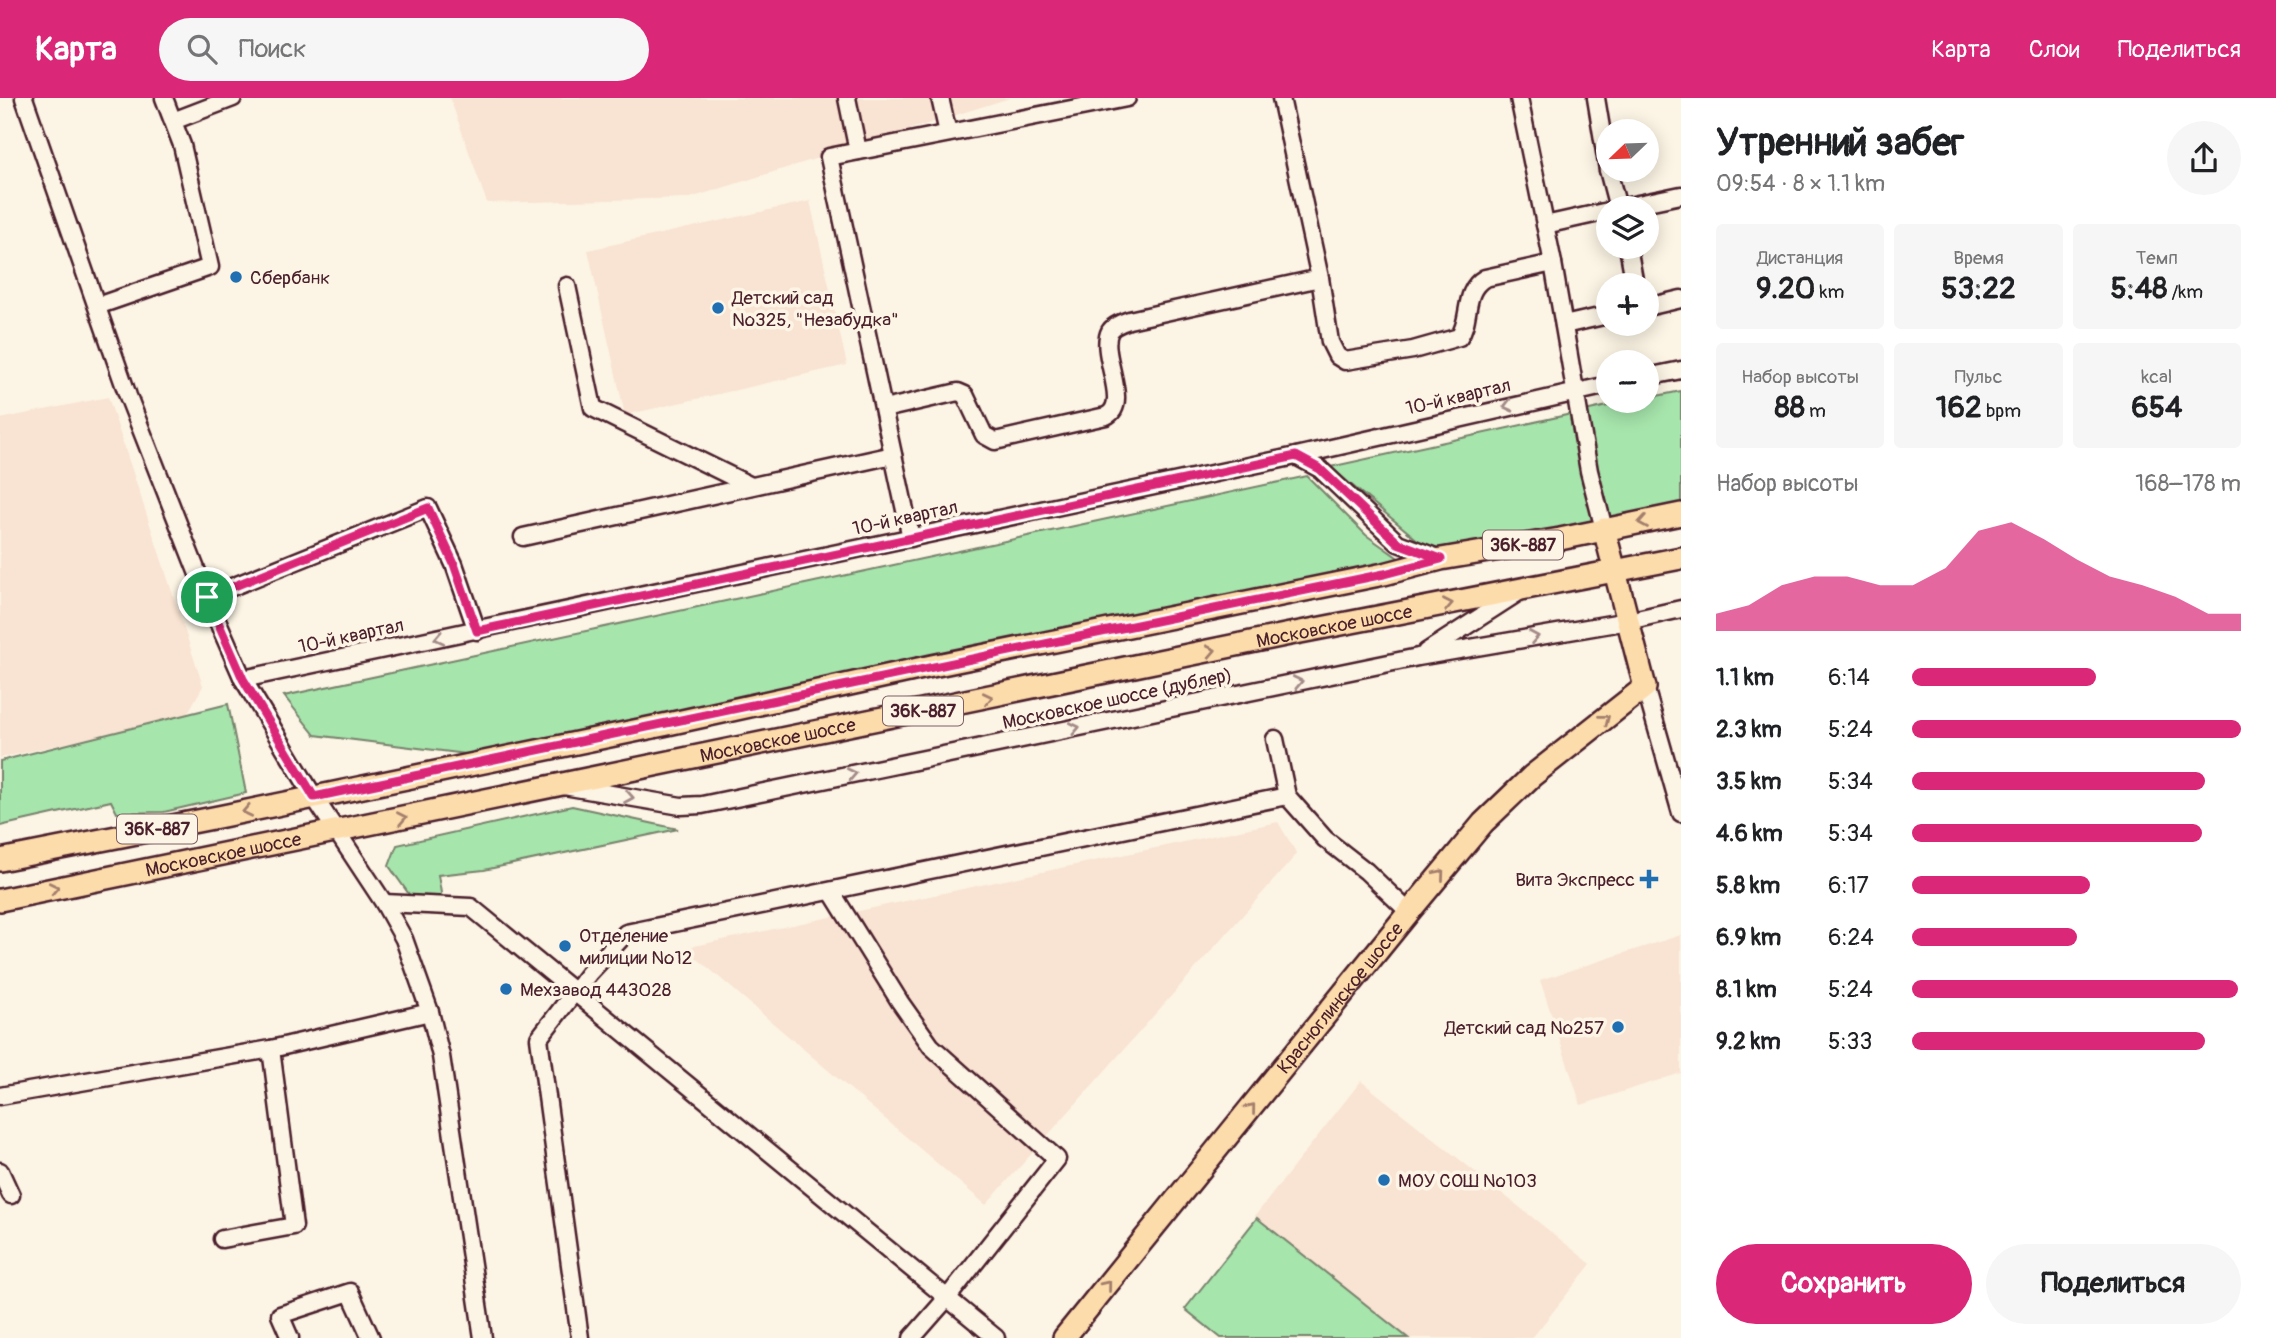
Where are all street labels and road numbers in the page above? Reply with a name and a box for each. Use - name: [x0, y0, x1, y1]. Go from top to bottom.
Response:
- street label: 10-й квартал: [1403, 373, 1513, 421]
- street label: 10-й квартал: [850, 495, 960, 541]
- road number: 36К-887: [1483, 530, 1563, 560]
- street label: Московское шоссе: [1254, 599, 1415, 654]
- street label: 10-й квартал: [296, 613, 406, 659]
- street label: Московское шоссе (дублер): [1000, 663, 1234, 735]
- road number: 36К-887: [883, 696, 963, 726]
- street label: Московское шоссе: [698, 713, 858, 768]
- road number: 36К-887: [117, 814, 197, 844]
- street label: Московское шоссе: [143, 827, 304, 883]
- street label: Красноглинское шоссе: [1272, 917, 1409, 1079]

